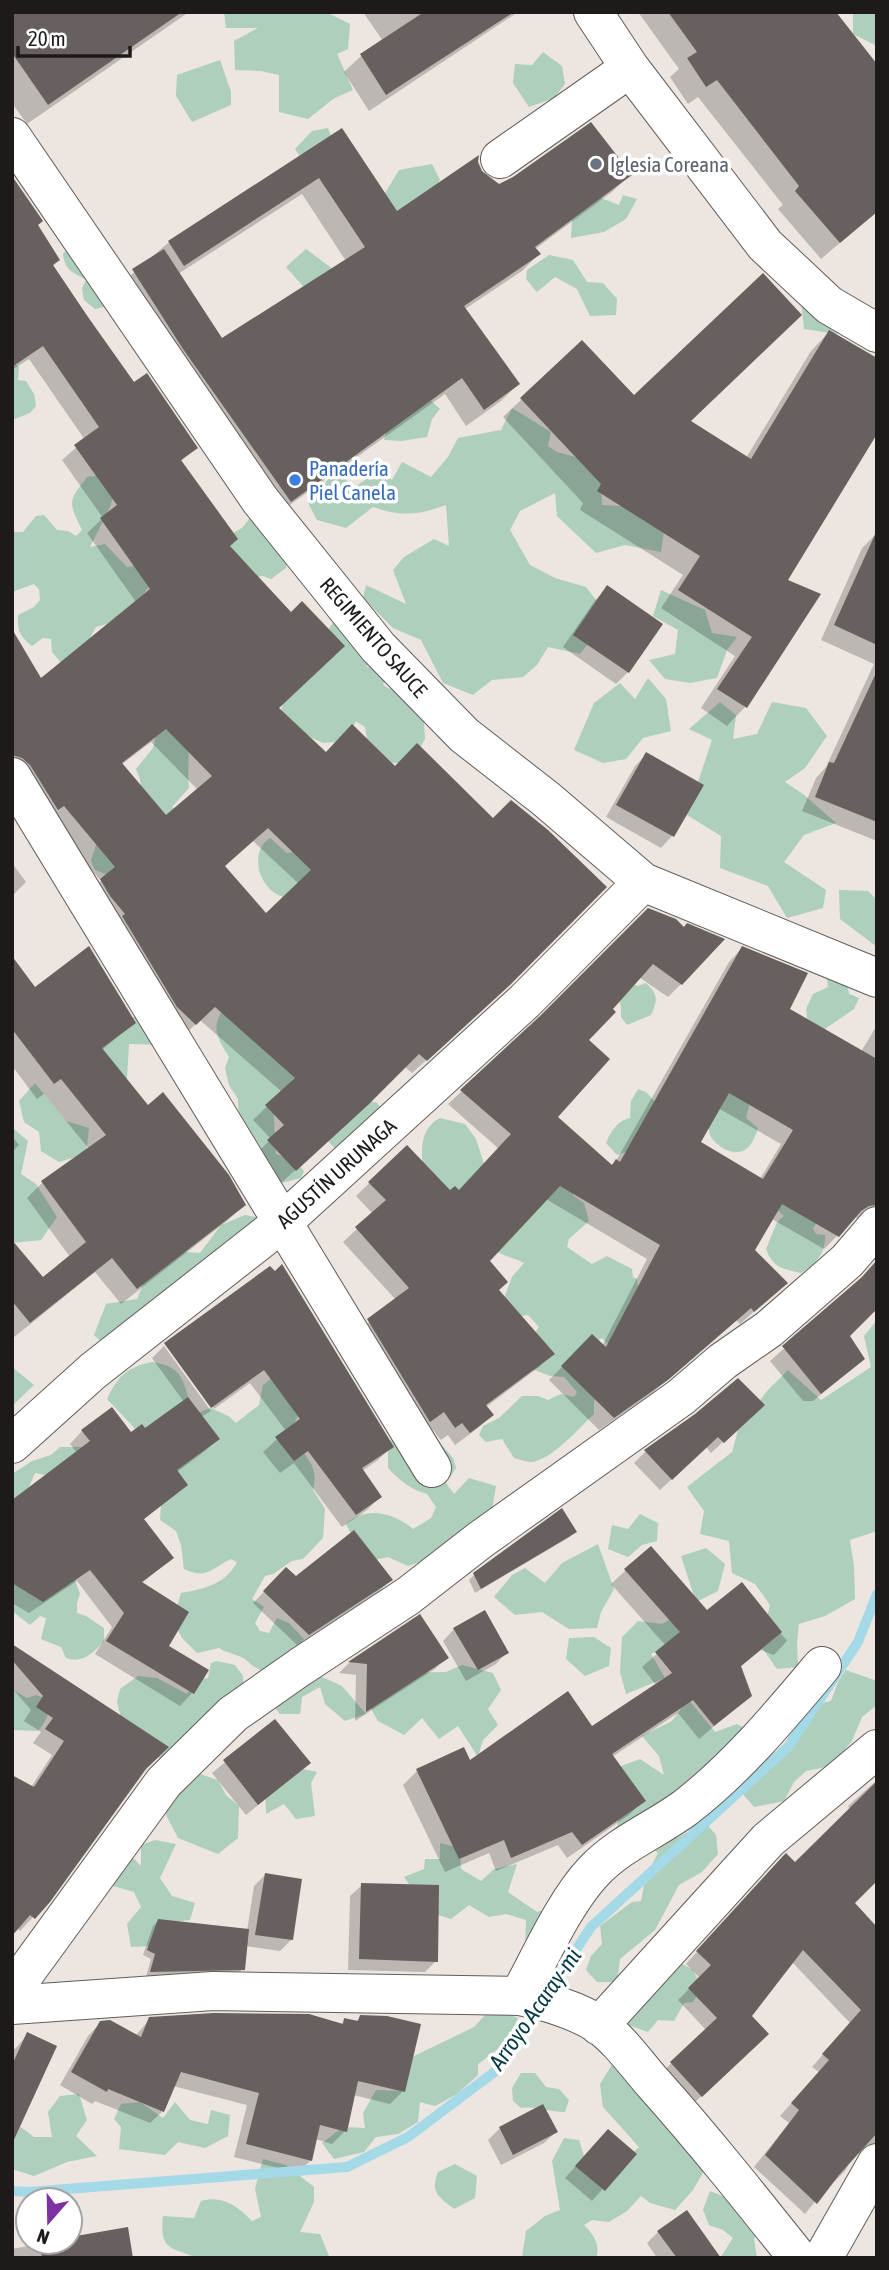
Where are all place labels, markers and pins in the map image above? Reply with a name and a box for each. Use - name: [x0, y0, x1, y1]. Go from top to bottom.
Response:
- place label: Iglesia Coreana: [610, 152, 729, 176]
- marker: Iglesia Coreana: [588, 156, 604, 172]
- place label: Panadería Piel Canela: [309, 456, 396, 504]
- marker: Panadería Piel Canela: [287, 472, 303, 488]

